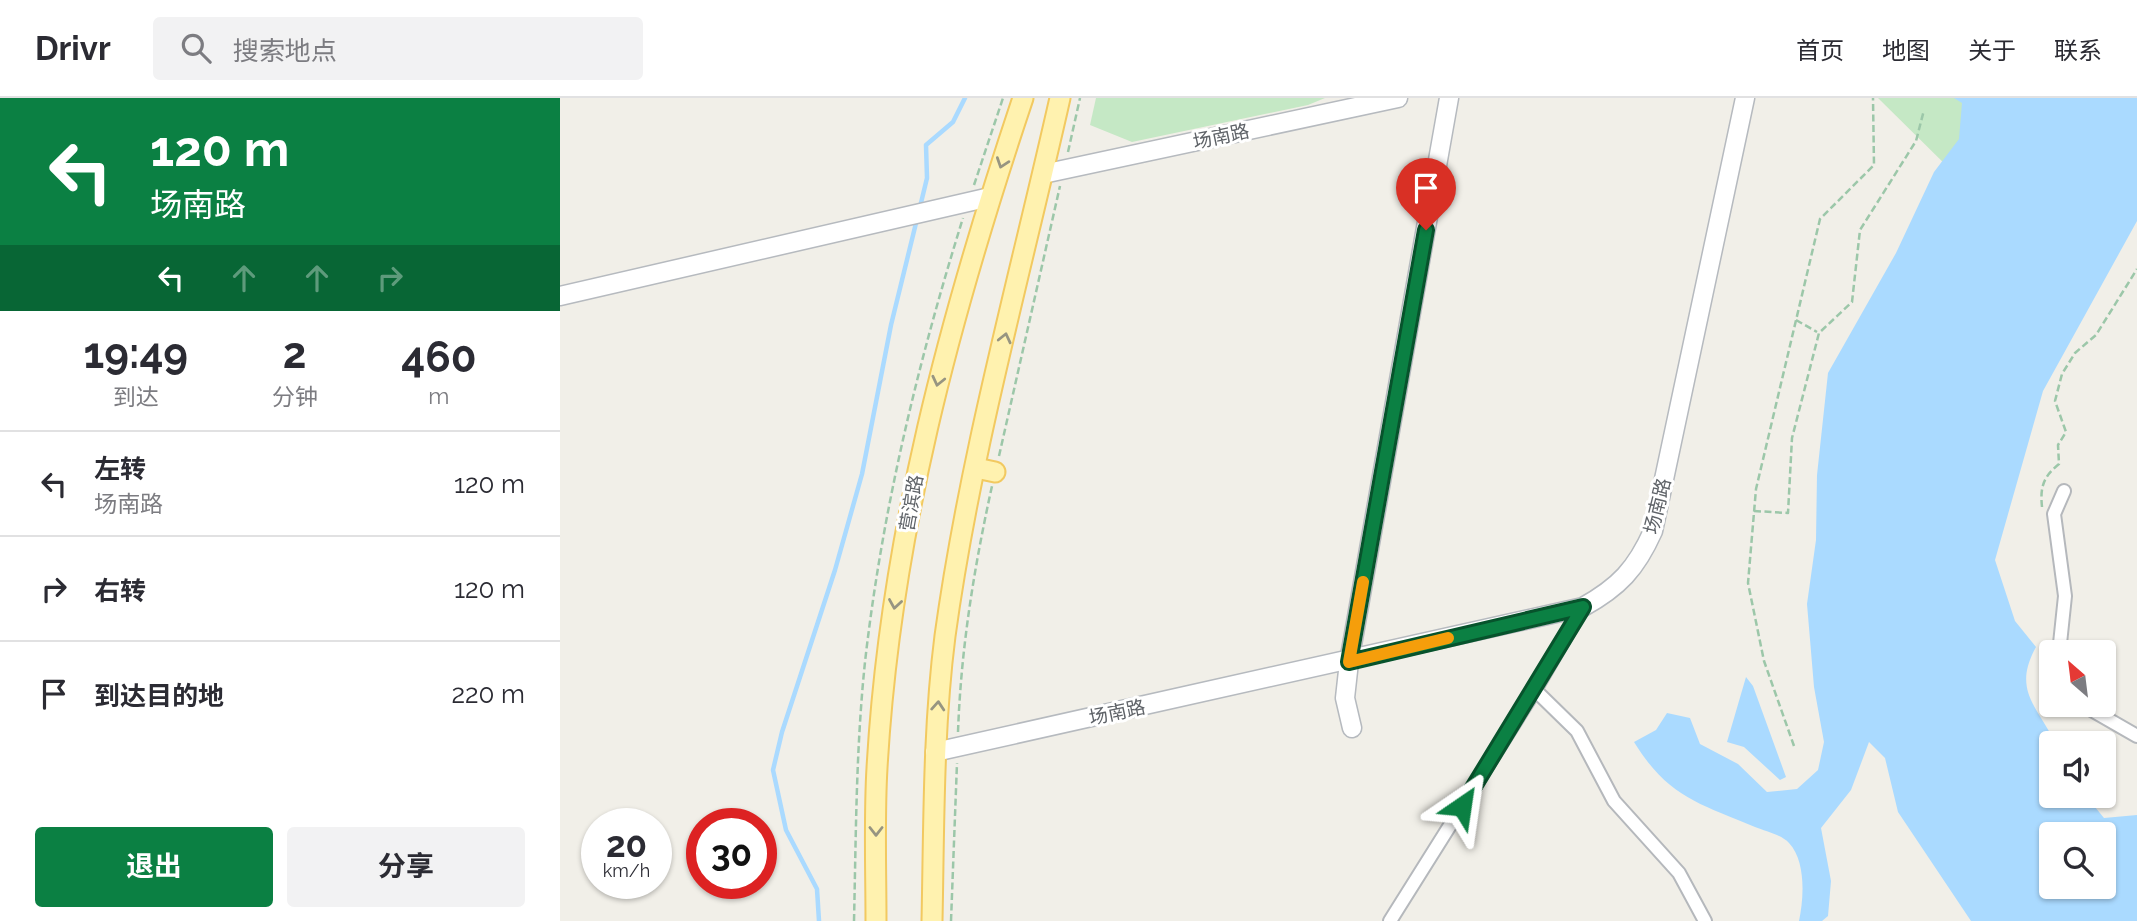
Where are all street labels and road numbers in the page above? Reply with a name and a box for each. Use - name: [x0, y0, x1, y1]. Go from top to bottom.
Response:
- street label: 场南路: [1191, 119, 1251, 153]
- street label: 营滨路: [895, 473, 927, 533]
- street label: 场南路: [1639, 476, 1675, 536]
- street label: 场南路: [1087, 695, 1147, 729]

